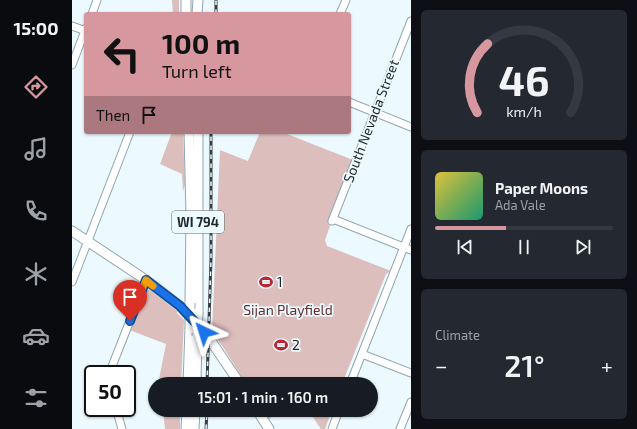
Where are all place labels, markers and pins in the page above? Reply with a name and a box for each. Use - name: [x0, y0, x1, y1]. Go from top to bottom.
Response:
- place label: 1: [277, 273, 283, 290]
- sports icon: 1: [258, 274, 274, 290]
- pin: [113, 280, 147, 321]
- place label: 2: [292, 336, 300, 353]
- sports icon: 2: [273, 337, 289, 353]

